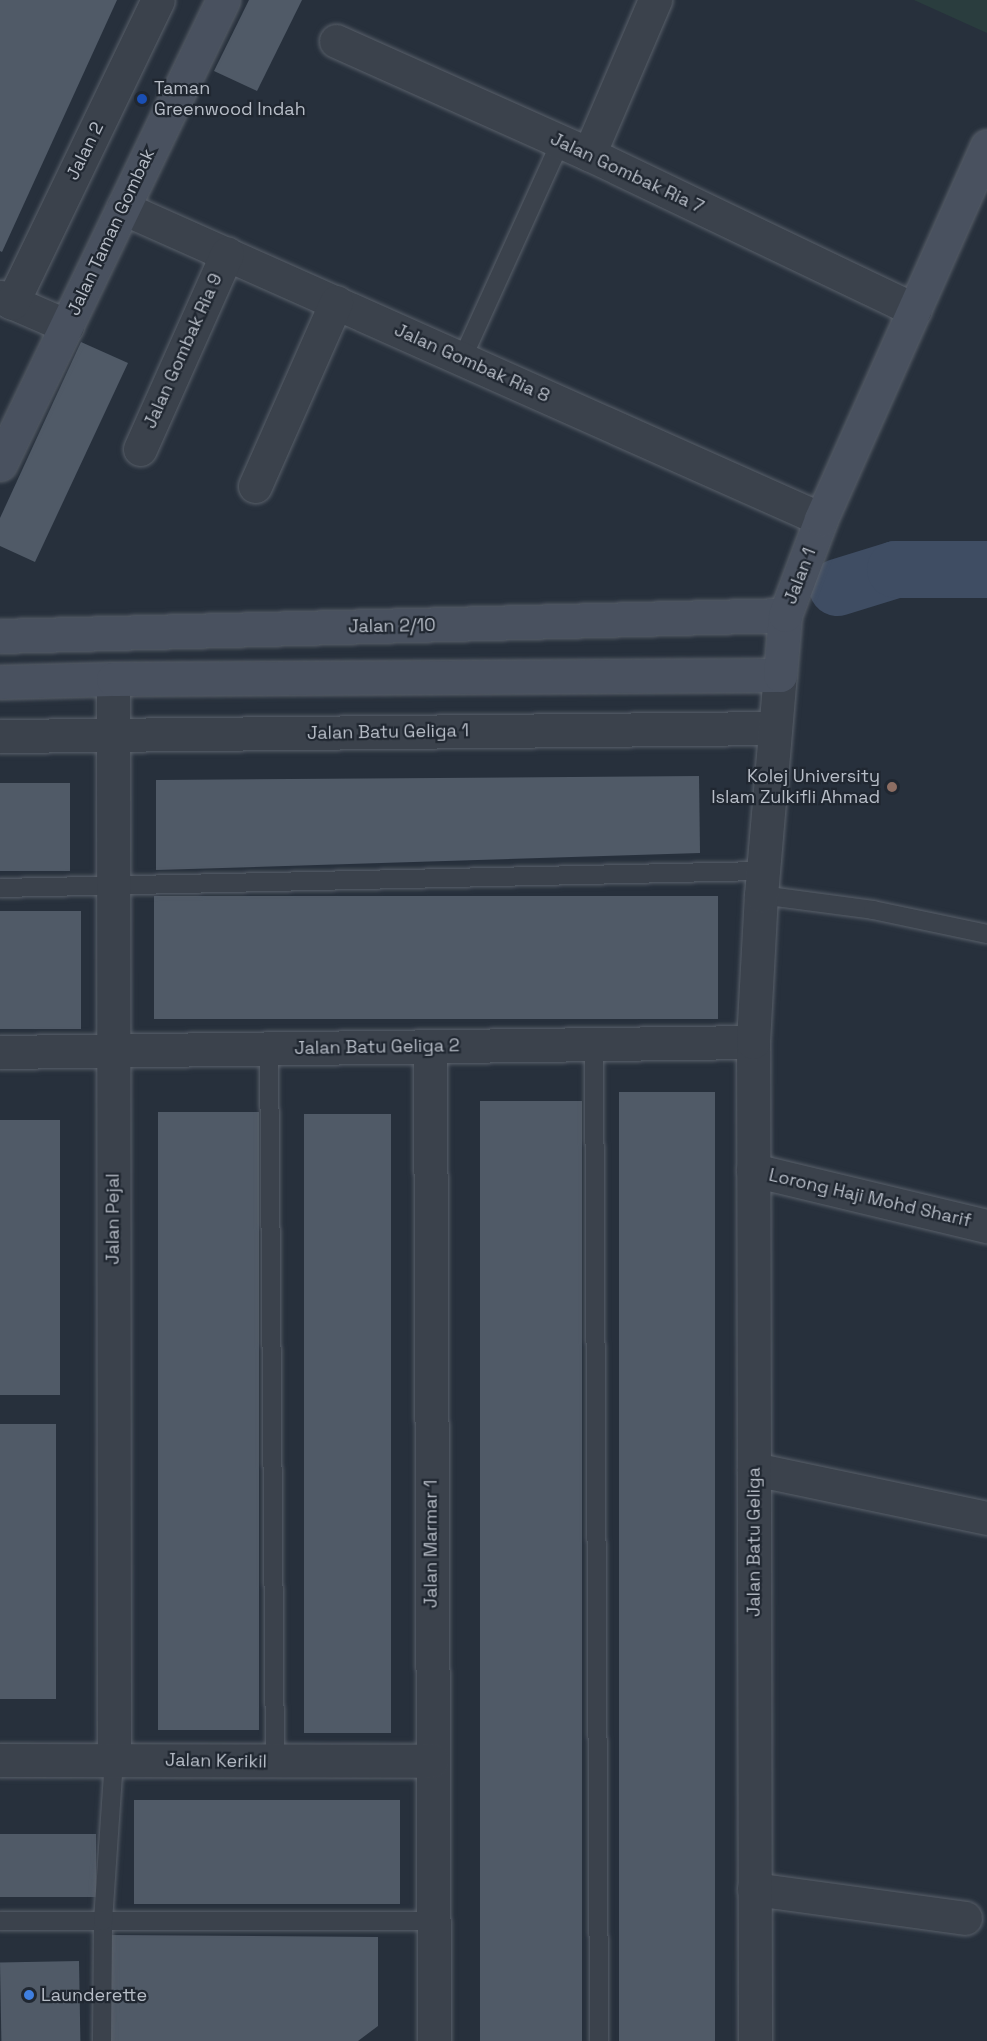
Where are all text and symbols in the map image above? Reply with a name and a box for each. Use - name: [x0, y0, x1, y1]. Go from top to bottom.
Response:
- place label: Taman Greenwood Indah: [154, 78, 306, 121]
- marker: Taman Greenwood Indah: [135, 92, 149, 106]
- street label: Jalan 2: [62, 118, 108, 184]
- street label: Jalan Gombak Ria 7: [547, 128, 707, 218]
- street label: Jalan Taman Gombak: [63, 145, 159, 319]
- street label: Jalan Gombak Ria 9: [139, 270, 227, 432]
- street label: Jalan Gombak Ria 8: [391, 319, 553, 407]
- street label: Jalan 1: [779, 545, 821, 607]
- street label: Jalan 2/10: [348, 614, 436, 638]
- street label: Jalan Batu Geliga 1: [307, 720, 469, 744]
- place label: Kolej University Islam Zulkifli Ahmad: [711, 766, 880, 808]
- marker: Kolej University Islam Zulkifli Ahmad: [885, 780, 899, 794]
- street label: Jalan Batu Geliga 2: [294, 1035, 460, 1059]
- street label: Lorong Haji Mohd Sharif: [767, 1164, 973, 1232]
- street label: Jalan Pejal: [102, 1173, 124, 1265]
- street label: Jalan Batu Geliga: [743, 1467, 765, 1617]
- street label: Jalan Marmar 1: [420, 1480, 442, 1608]
- street label: Jalan Kerikil: [165, 1749, 267, 1773]
- place label: Launderette: [41, 1984, 147, 2006]
- marker: Launderette: [22, 1988, 36, 2002]

